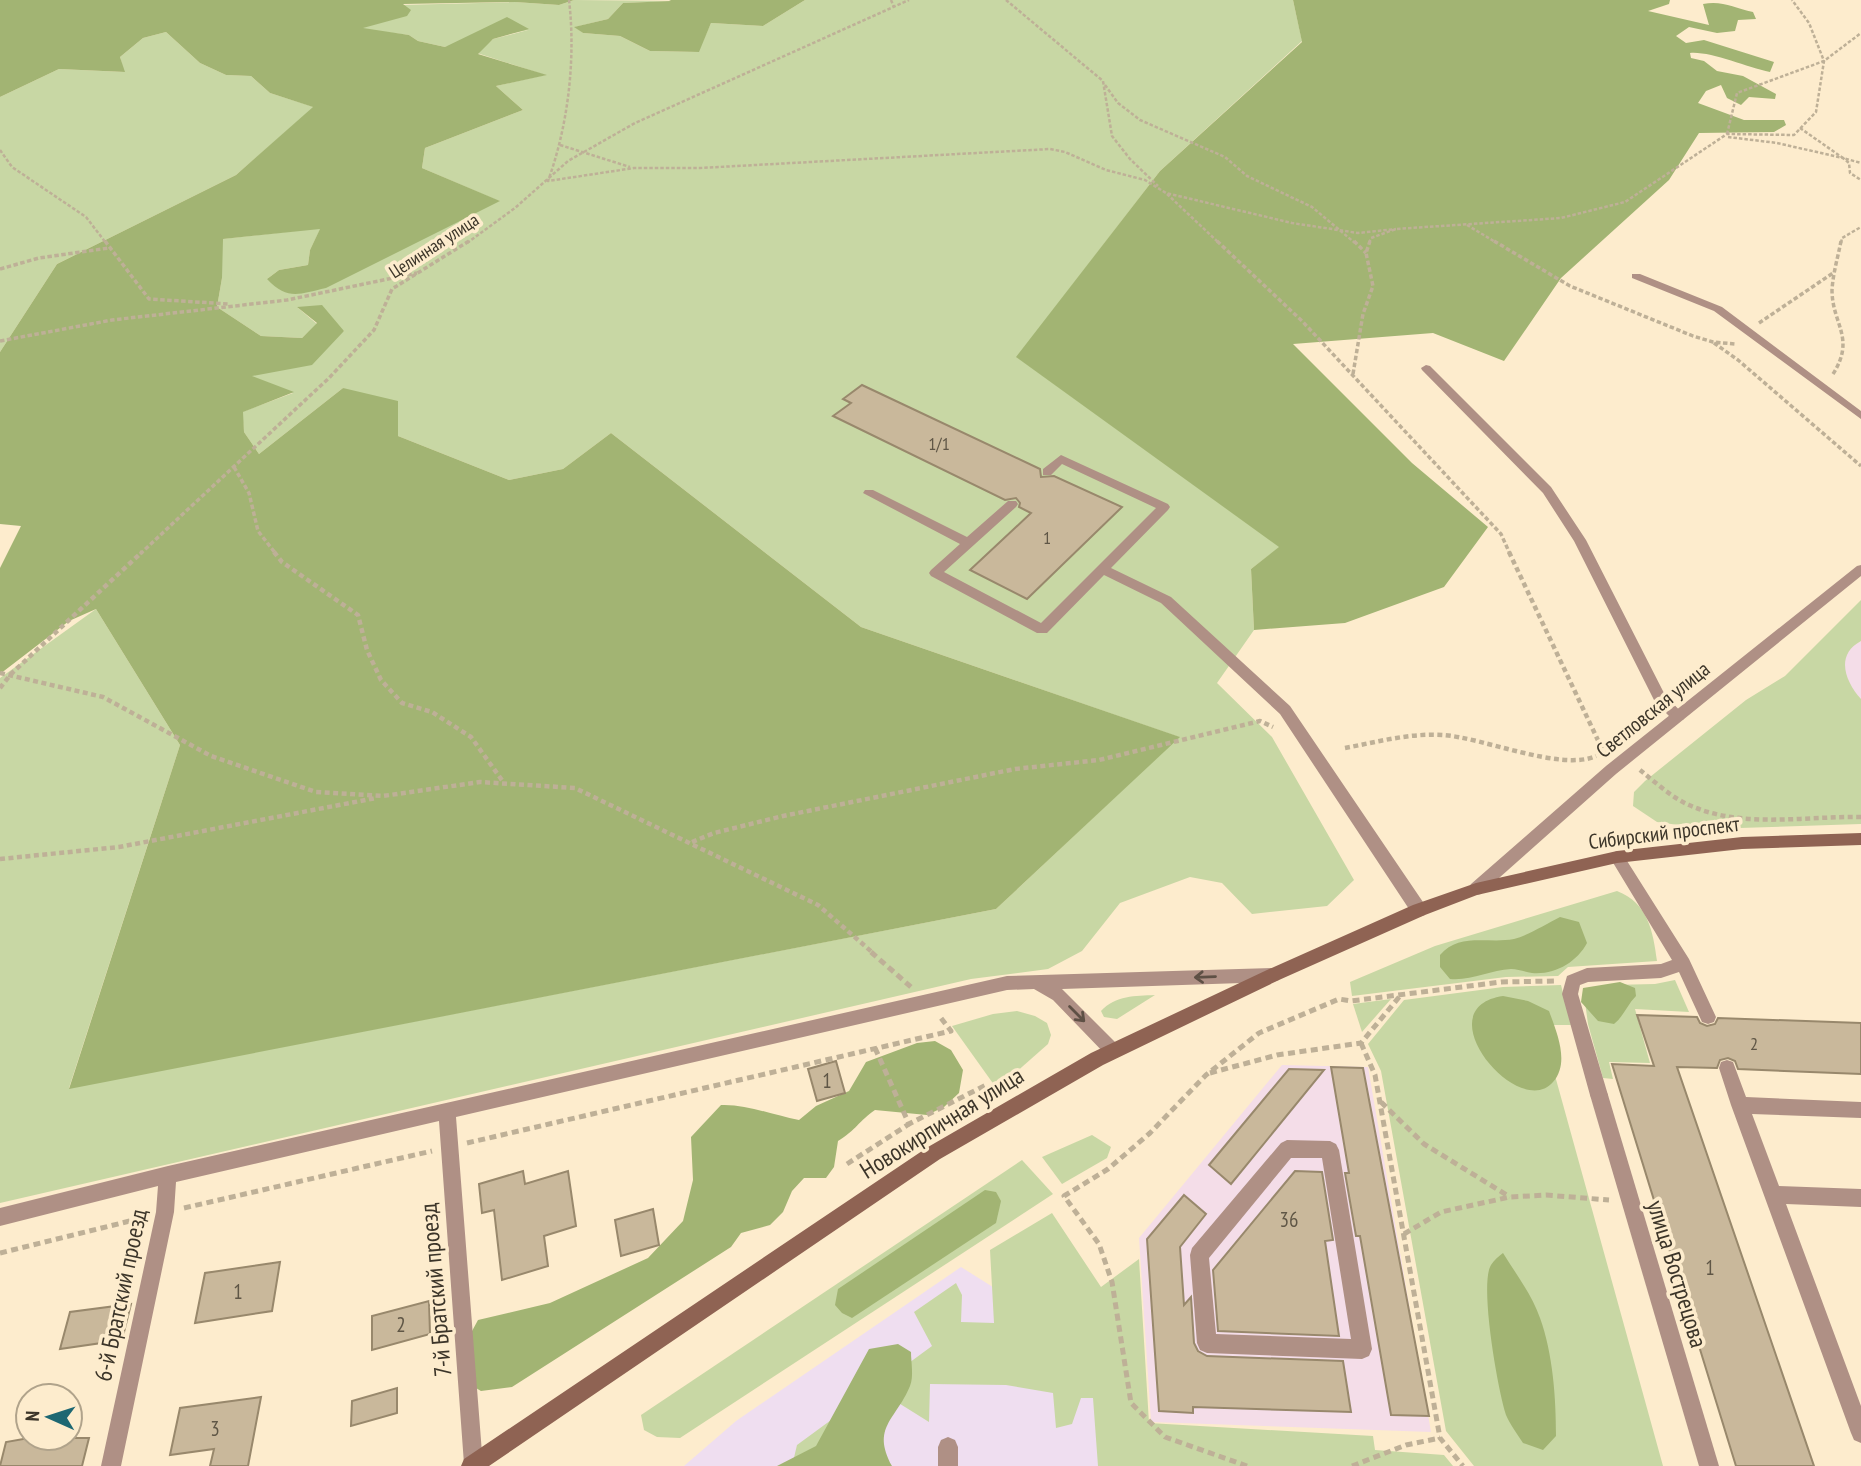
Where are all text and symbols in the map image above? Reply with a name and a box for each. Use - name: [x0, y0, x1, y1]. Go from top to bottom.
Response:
- street label: Целинная улица: [385, 208, 483, 283]
- house number: 1/1: [928, 432, 950, 455]
- house number: 1: [1043, 526, 1051, 549]
- street label: Светловская улица: [1590, 655, 1715, 764]
- street label: Сибирский проспект: [1587, 810, 1741, 855]
- one-way arrow: [1194, 971, 1217, 984]
- one-way arrow: [1069, 1006, 1086, 1023]
- house number: 2: [1750, 1032, 1758, 1055]
- street label: Новокирпичная улица: [854, 1060, 1029, 1185]
- house number: 1: [822, 1067, 832, 1094]
- street label: улица Вострецова: [1640, 1196, 1715, 1351]
- street label: 7-й Братский проезд: [412, 1201, 459, 1378]
- street label: 6-й Братский проезд: [87, 1205, 154, 1384]
- house number: 36: [1280, 1206, 1298, 1233]
- house number: 1: [1705, 1254, 1715, 1281]
- house number: 1: [233, 1278, 243, 1305]
- house number: 2: [396, 1311, 406, 1338]
- north arrow: [14, 1382, 84, 1452]
- text: N: [20, 1410, 44, 1422]
- house number: 3: [210, 1415, 220, 1442]

